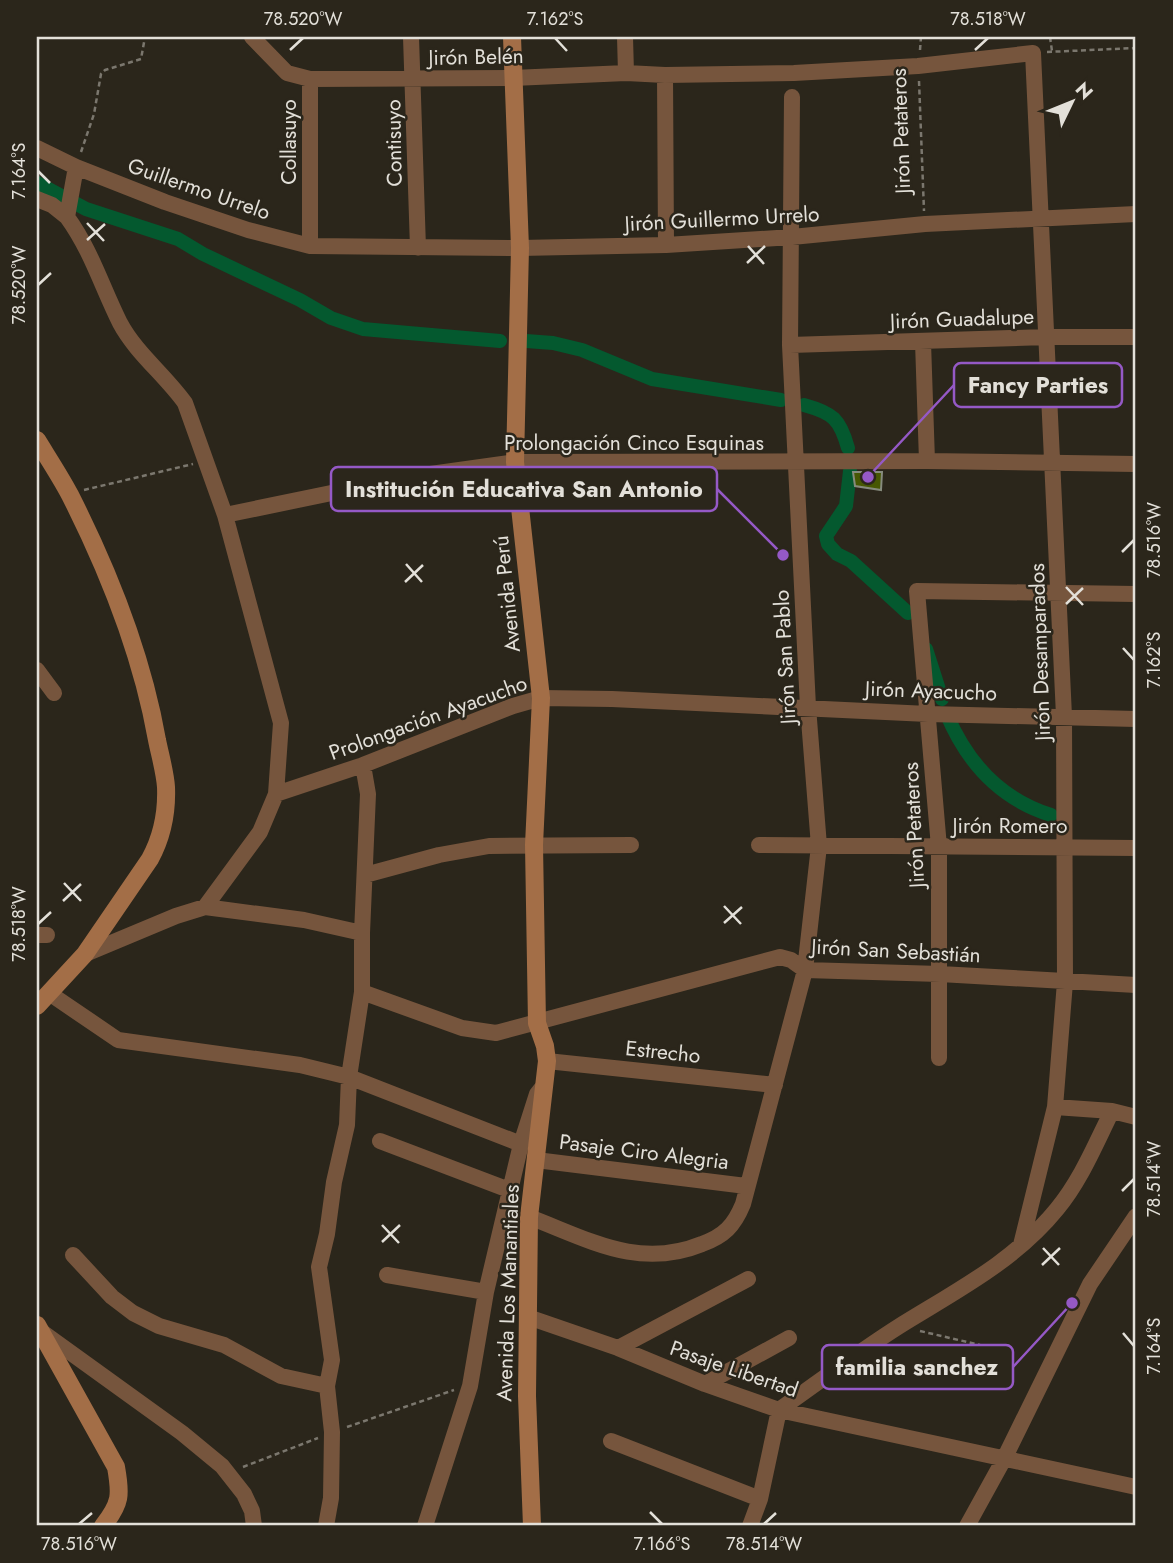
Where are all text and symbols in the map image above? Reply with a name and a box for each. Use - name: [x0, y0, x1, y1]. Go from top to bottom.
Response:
- text: 78.520°W: [264, 6, 342, 32]
- text: 7.162°S: [527, 6, 583, 32]
- text: 78.518°W: [950, 6, 1026, 32]
- street label: Jirón Belén: [425, 41, 524, 73]
- north arrow: [1036, 66, 1106, 136]
- street label: Jirón Petateros: [884, 68, 918, 197]
- text: N: [1069, 76, 1099, 105]
- street label: Collasuyo: [274, 99, 304, 185]
- street label: Contisuyo: [378, 99, 410, 187]
- text: 7.164°S: [6, 142, 32, 199]
- street label: Guillermo Urrelo: [124, 151, 274, 227]
- street label: Jirón Guillermo Urrelo: [621, 199, 820, 239]
- text: 78.520°W: [6, 246, 32, 324]
- street label: Jirón Guadalupe: [886, 301, 1035, 337]
- callout: Fancy Parties: [954, 363, 1122, 407]
- text: Fancy Parties: [968, 368, 1108, 402]
- street label: Prolongación Cinco Esquinas: [504, 428, 764, 458]
- callout: Institución Educativa San Antonio: [331, 467, 717, 511]
- text: Institución Educativa San Antonio: [345, 472, 703, 506]
- text: 78.516°W: [1141, 502, 1167, 578]
- street label: Avenida Perú: [486, 534, 528, 654]
- street label: Jirón Desamparados: [1022, 563, 1058, 744]
- street label: Jirón San Pablo: [767, 589, 804, 728]
- text: 7.162°S: [1141, 632, 1167, 688]
- street label: Prolongación Ayacucho: [325, 668, 531, 768]
- street label: Jirón Ayacucho: [862, 674, 997, 708]
- street label: Jirón Petateros: [896, 761, 932, 892]
- street label: Jirón Romero: [950, 811, 1067, 841]
- text: 78.518°W: [6, 886, 32, 962]
- street label: Jirón San Sebastián: [807, 931, 982, 970]
- street label: Estrecho: [624, 1033, 702, 1071]
- street label: Pasaje Ciro Alegria: [557, 1127, 731, 1177]
- text: 78.514°W: [1141, 1141, 1167, 1217]
- street label: Avenida Los Manantiales: [489, 1184, 527, 1402]
- text: 7.164°S: [1141, 1317, 1167, 1374]
- street label: Pasaje Libertad: [666, 1333, 802, 1405]
- callout: familia sanchez: [822, 1345, 1013, 1389]
- text: familia sanchez: [836, 1350, 998, 1384]
- text: 78.516°W: [41, 1531, 117, 1557]
- text: 7.166°S: [634, 1531, 691, 1557]
- text: 78.514°W: [726, 1531, 802, 1557]

